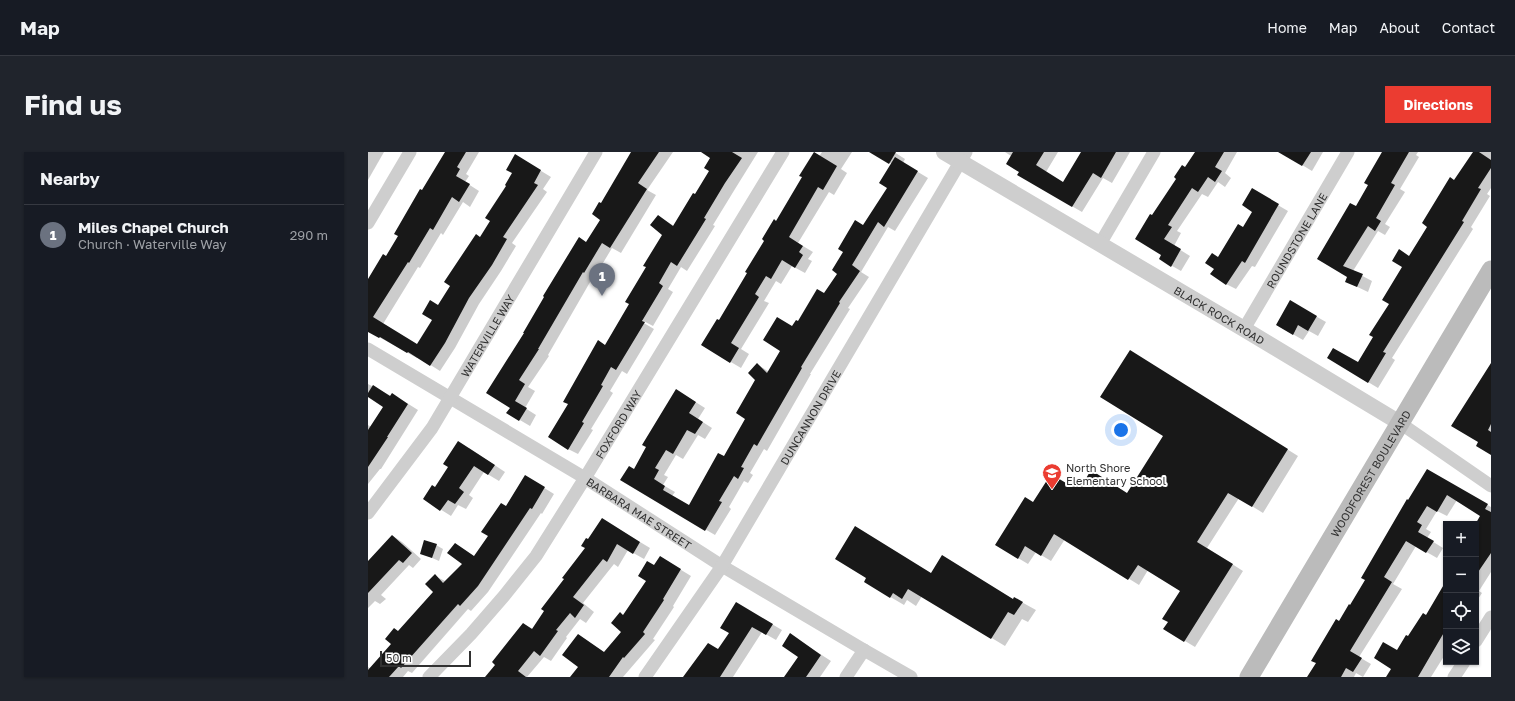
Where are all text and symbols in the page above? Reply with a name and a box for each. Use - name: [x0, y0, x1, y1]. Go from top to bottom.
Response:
- text: Map: [20, 16, 60, 39]
- text: Home: [1267, 19, 1307, 36]
- text: Map: [1329, 19, 1357, 36]
- text: About: [1379, 19, 1420, 36]
- text: Contact: [1442, 19, 1495, 36]
- button: Directions: [1385, 86, 1491, 123]
- text: Find us: [24, 88, 122, 121]
- text: Nearby: [40, 168, 100, 189]
- street label: ROUNDSTONE LANE: [1263, 190, 1329, 290]
- text: Miles Chapel Church: [78, 218, 229, 236]
- text: 1: [50, 227, 56, 243]
- text: 290 m: [290, 227, 328, 243]
- text: Church · Waterville Way: [78, 236, 227, 252]
- pin: 1: [589, 263, 615, 296]
- street label: BLACK ROCK ROAD: [1172, 283, 1267, 347]
- street label: WATERVILLE WAY: [458, 292, 516, 379]
- street label: DUNCANNON DRIVE: [777, 367, 843, 467]
- street label: FOXFORD WAY: [592, 387, 643, 460]
- street label: WOODFOREST BOULEVARD: [1327, 407, 1413, 539]
- your location: [1111, 420, 1131, 440]
- place label: North Shore Elementary School: [1066, 461, 1166, 487]
- school or university icon: North Shore Elementary School: [1041, 462, 1063, 490]
- street label: BARBARA MAE STREET: [584, 474, 694, 551]
- map controls: [1443, 521, 1479, 665]
- button: +: [1443, 521, 1479, 557]
- button: −: [1443, 557, 1479, 593]
- button: locate: [1443, 593, 1479, 629]
- button: layers: [1443, 629, 1479, 665]
- scale bar: [380, 649, 471, 668]
- text: 50 m: [386, 651, 412, 664]

